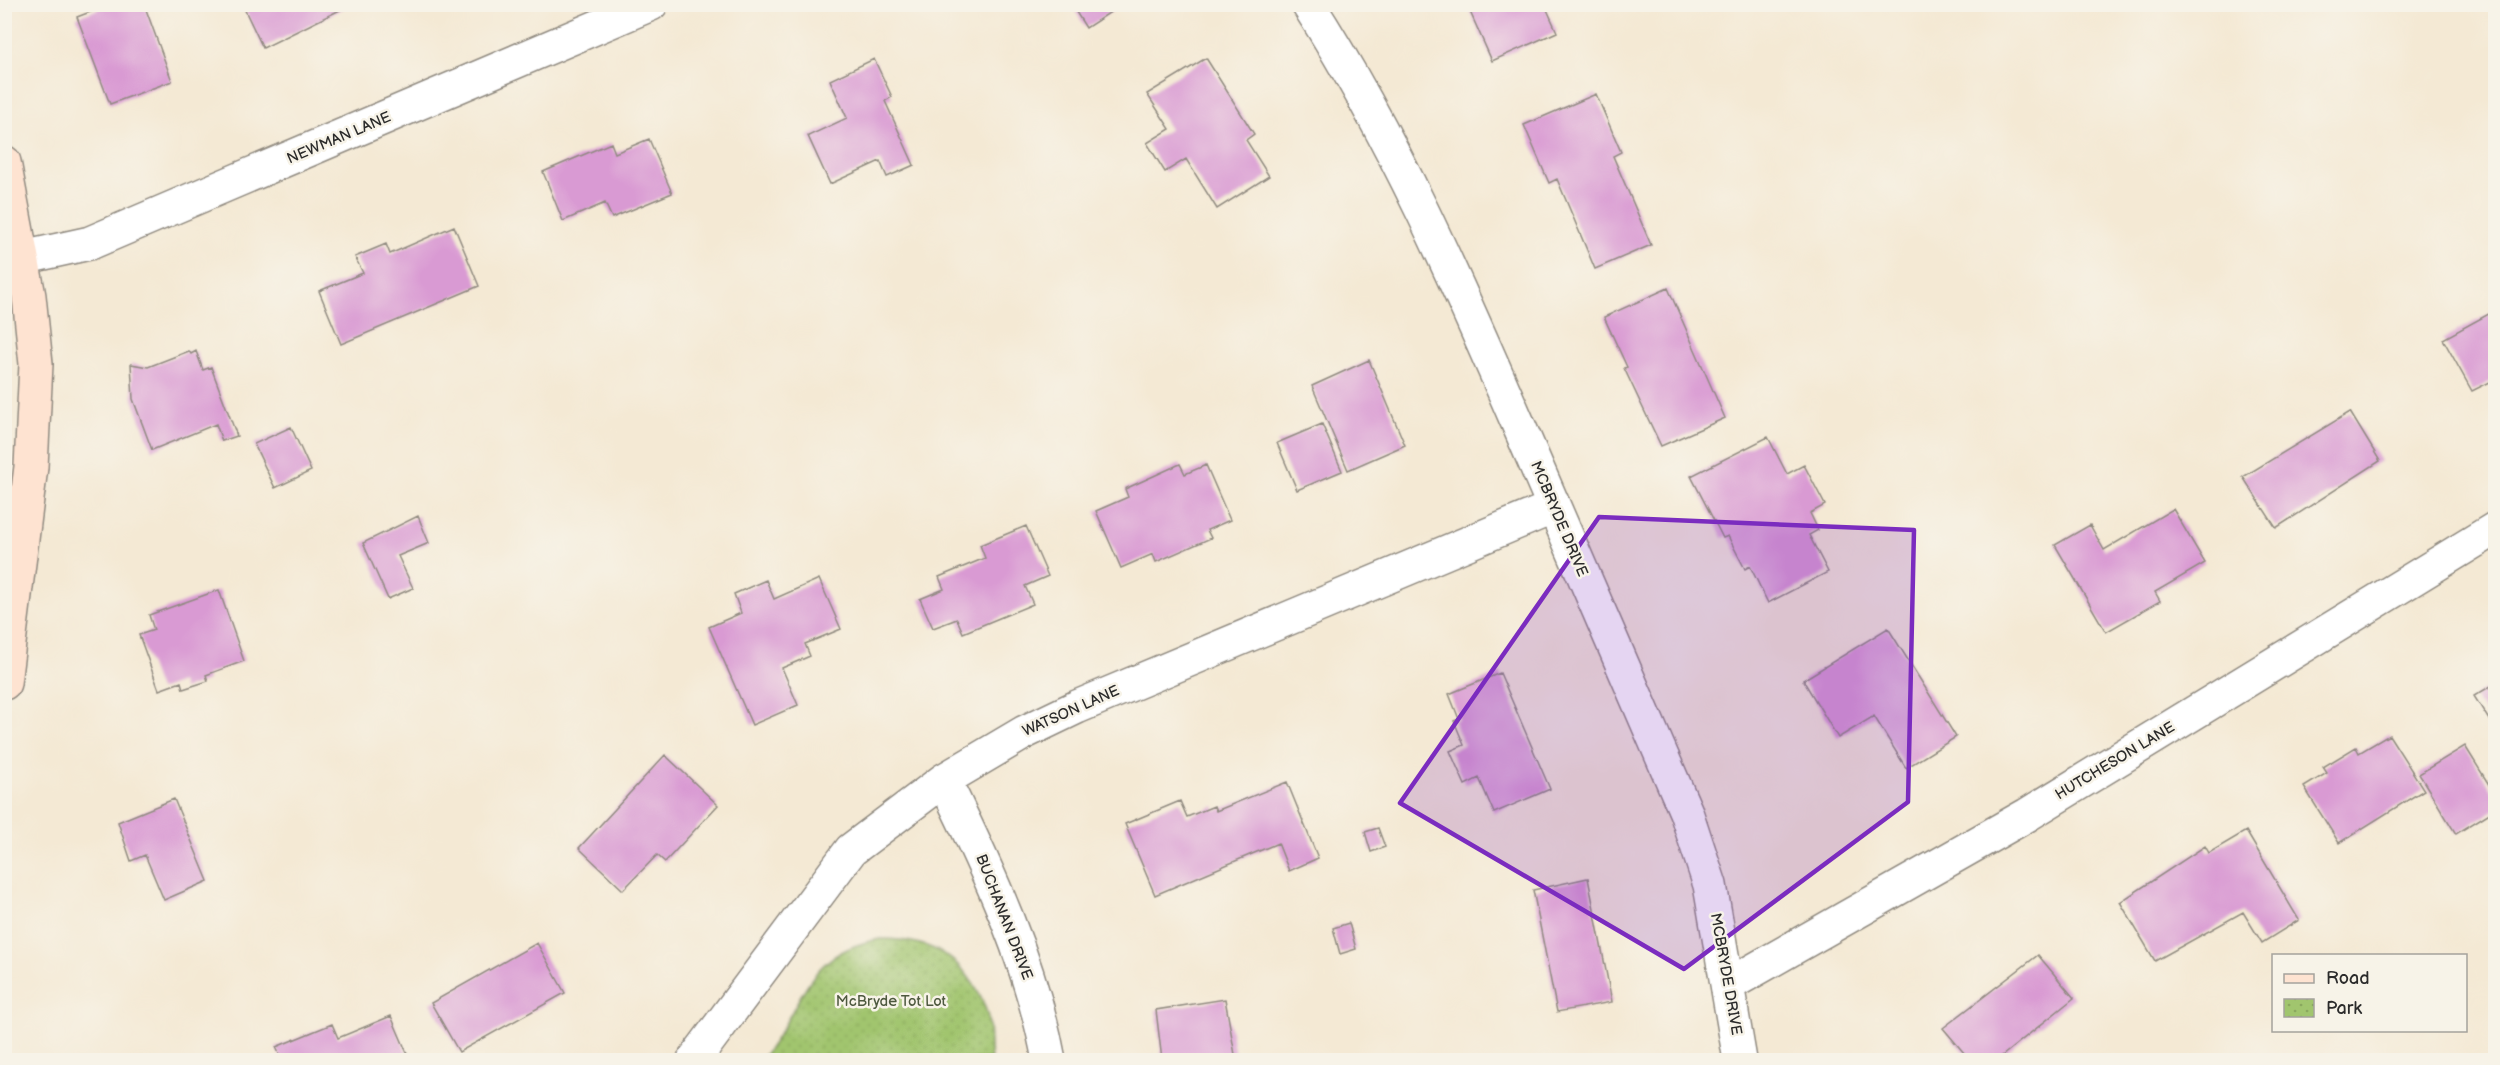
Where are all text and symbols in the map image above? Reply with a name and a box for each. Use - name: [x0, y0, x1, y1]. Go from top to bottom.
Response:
- street label: NEWMAN LANE: [284, 107, 394, 168]
- street label: MCBRYDE DRIVE: [1526, 458, 1592, 580]
- street label: WATSON LANE: [1020, 681, 1122, 741]
- street label: HUTCHESON LANE: [2052, 718, 2178, 804]
- street label: BUCHANAN DRIVE: [971, 851, 1037, 983]
- street label: MCBRYDE DRIVE: [1706, 911, 1746, 1037]
- legend: [2272, 954, 2467, 1032]
- text: Road: [2326, 968, 2370, 989]
- park label: McBryde Tot Lot: [836, 992, 947, 1011]
- text: Park: [2326, 998, 2362, 1019]

